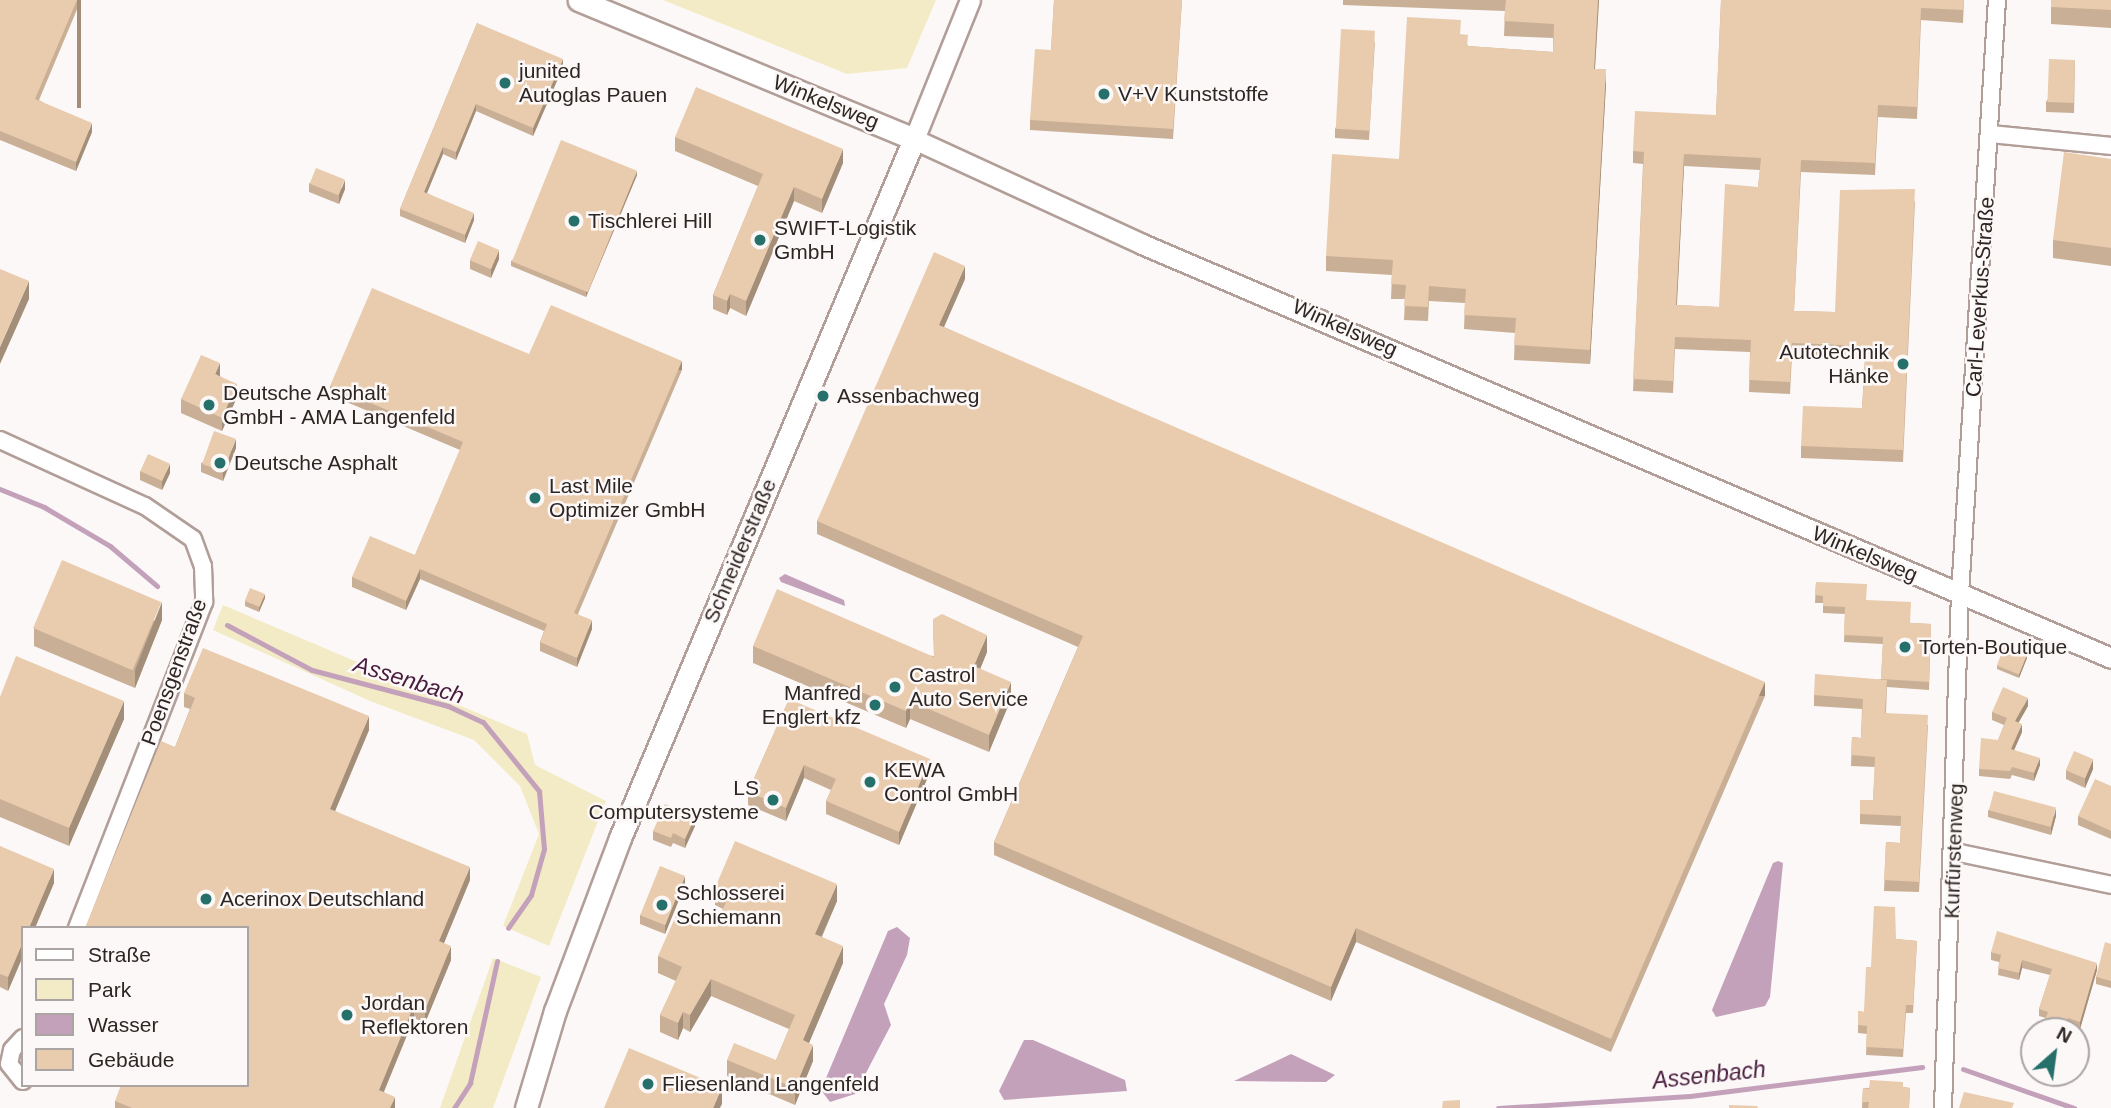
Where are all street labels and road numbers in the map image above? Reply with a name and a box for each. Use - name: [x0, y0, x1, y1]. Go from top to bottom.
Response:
- street label: Winkelsweg: [769, 69, 883, 135]
- street label: Carl-Leverkus-Straße: [1960, 196, 2000, 398]
- street label: Winkelsweg: [1289, 294, 1401, 362]
- street label: Schneiderstraße: [698, 475, 782, 627]
- street label: Winkelsweg: [1809, 521, 1921, 587]
- street label: Poensgenstraße: [136, 595, 212, 749]
- street label: Kurfürstenweg: [1939, 783, 1969, 919]

